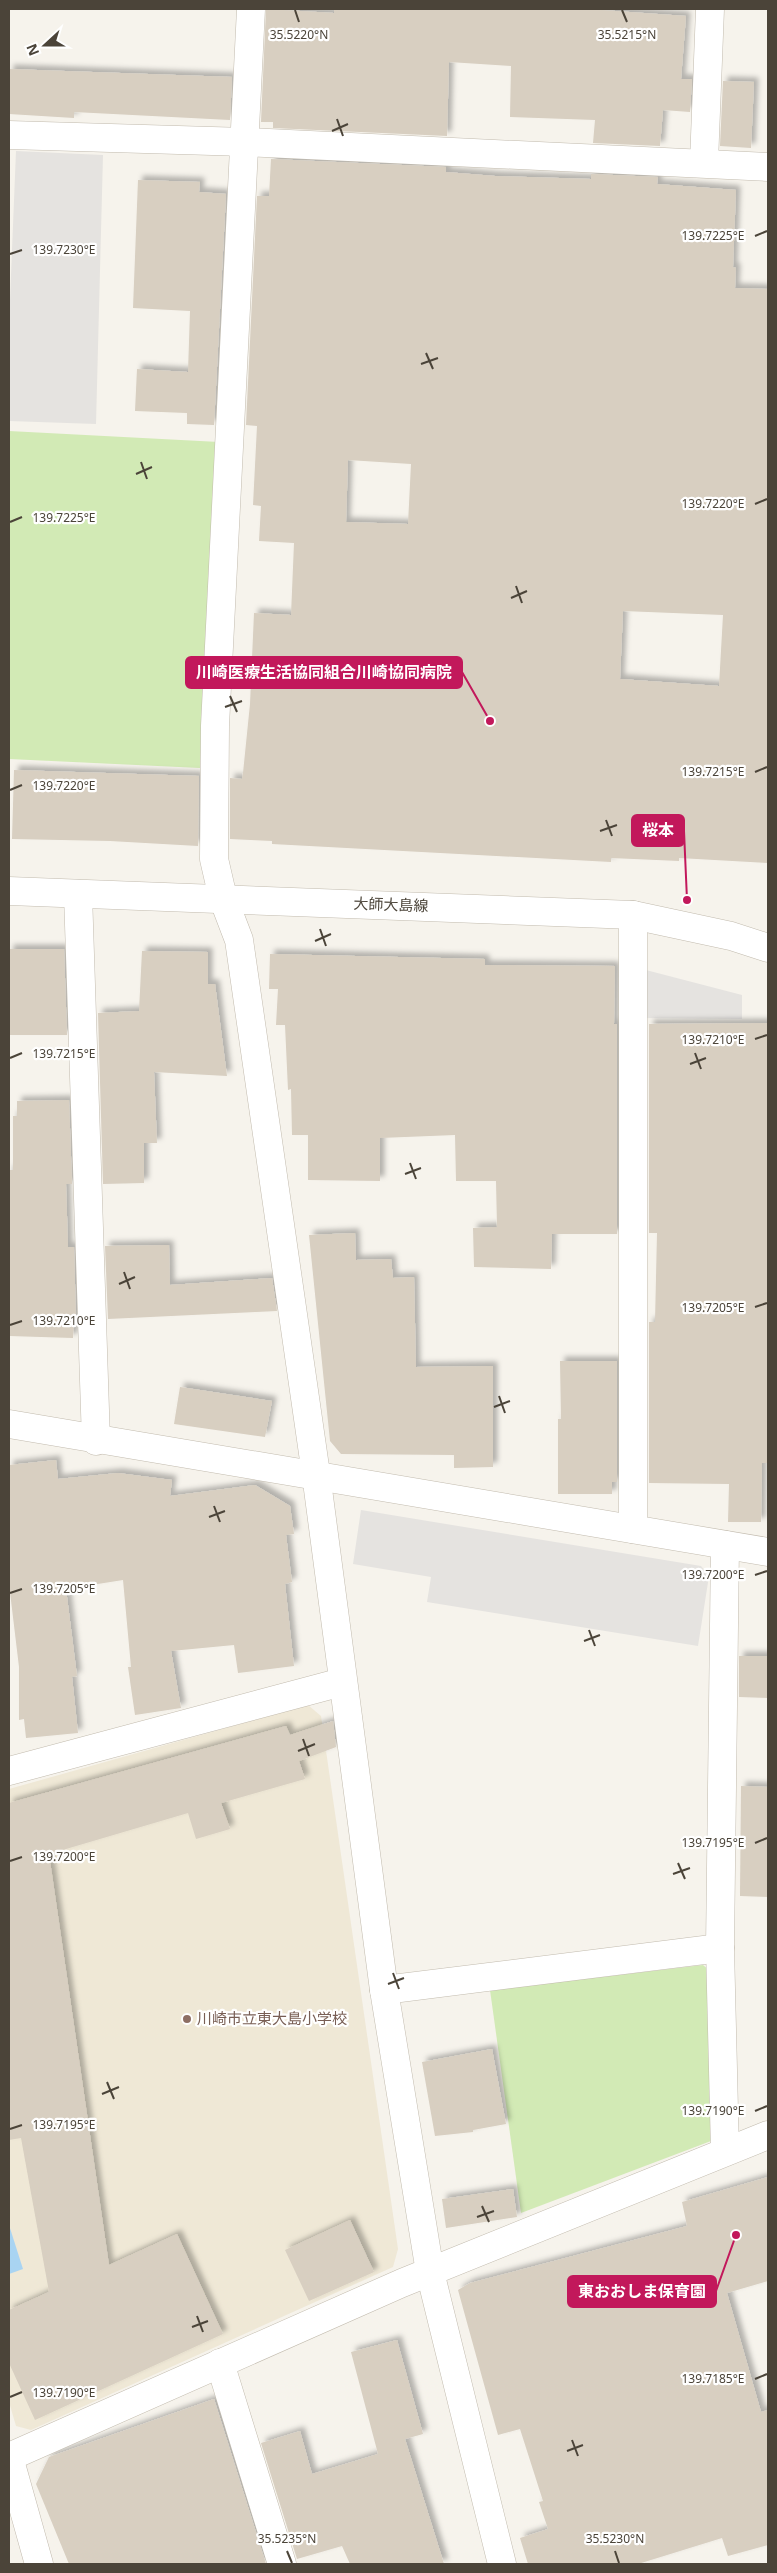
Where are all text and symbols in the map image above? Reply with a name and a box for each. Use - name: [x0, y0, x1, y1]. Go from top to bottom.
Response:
- north arrow: [20, 20, 70, 70]
- text: 35.5220°N: [270, 26, 328, 43]
- text: 35.5215°N: [598, 26, 656, 43]
- text: N: [21, 41, 43, 59]
- text: 139.7225°E: [681, 227, 745, 244]
- text: 139.7230°E: [32, 241, 96, 258]
- text: 139.7220°E: [681, 495, 745, 512]
- text: 139.7225°E: [32, 509, 96, 526]
- callout: 川崎医療生活協同組合川崎協同病院: [186, 657, 462, 688]
- text: 川崎医療生活協同組合川崎協同病院: [196, 661, 452, 683]
- text: 139.7215°E: [681, 763, 745, 780]
- text: 139.7220°E: [32, 777, 96, 794]
- callout: 桜本: [632, 815, 684, 846]
- text: 桜本: [642, 819, 674, 841]
- street label: 大師大島線: [353, 893, 429, 915]
- text: 139.7210°E: [681, 1031, 745, 1048]
- text: 139.7215°E: [32, 1045, 96, 1062]
- text: 139.7205°E: [681, 1299, 745, 1316]
- text: 139.7210°E: [32, 1312, 96, 1329]
- text: 139.7200°E: [681, 1566, 745, 1583]
- text: 139.7205°E: [32, 1580, 96, 1597]
- text: 139.7195°E: [681, 1834, 745, 1851]
- text: 139.7200°E: [32, 1848, 96, 1865]
- place label: 川崎市立東大島小学校: [197, 2008, 347, 2028]
- marker: 川崎市立東大島小学校: [181, 2013, 193, 2025]
- text: 139.7190°E: [681, 2102, 745, 2119]
- text: 139.7195°E: [32, 2116, 96, 2133]
- callout: 東おおしま保育園: [568, 2276, 716, 2307]
- text: 東おおしま保育園: [578, 2280, 706, 2302]
- text: 139.7185°E: [681, 2370, 745, 2387]
- text: 139.7190°E: [32, 2384, 96, 2401]
- text: 35.5235°N: [258, 2530, 316, 2547]
- text: 35.5230°N: [586, 2530, 644, 2547]

